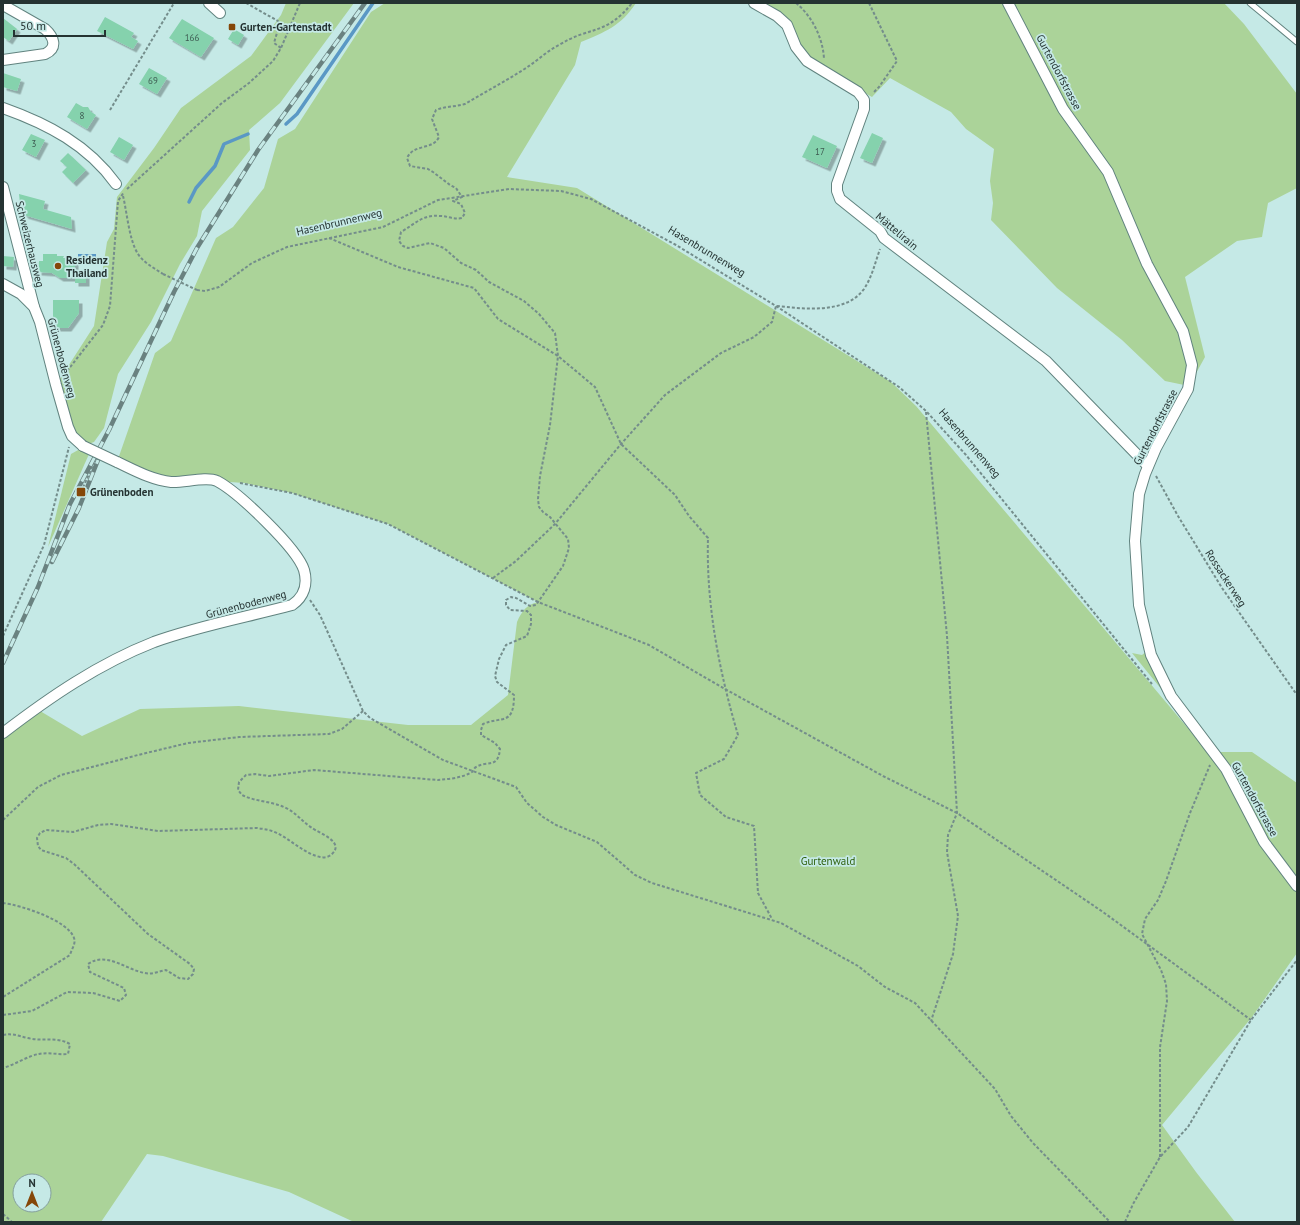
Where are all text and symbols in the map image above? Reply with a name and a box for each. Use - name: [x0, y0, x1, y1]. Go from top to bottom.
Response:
- scale bar: [14, 12, 105, 38]
- text: 50 m: [20, 18, 46, 33]
- place label: Gurten-Gartenstadt: [240, 20, 332, 34]
- marker: Gurten-Gartenstadt: [227, 22, 237, 32]
- house number: 166: [185, 32, 199, 43]
- street label: Gurtendorfstrasse: [1033, 32, 1085, 112]
- house number: 69: [148, 75, 158, 86]
- house number: 8: [80, 110, 85, 121]
- house number: 3: [32, 138, 37, 149]
- house number: 17: [815, 146, 825, 157]
- street label: Schweizerhausweg: [12, 199, 48, 289]
- street label: Hasenbrunnenweg: [295, 205, 383, 239]
- street label: Mättelirain: [873, 209, 921, 253]
- street label: Hasenbrunnenweg: [666, 222, 748, 280]
- place label: Residenz Thailand: [66, 253, 108, 280]
- marker: Residenz Thailand: [53, 261, 63, 271]
- street label: Grünenbodenweg: [45, 316, 79, 400]
- street label: Gurtendorfstrasse: [1130, 386, 1180, 467]
- street label: Hasenbrunnenweg: [936, 405, 1004, 481]
- place label: Grünenboden: [90, 485, 153, 499]
- marker: Grünenboden: [75, 486, 87, 498]
- street label: Rossackerweg: [1202, 547, 1250, 609]
- street label: Grünenbodenweg: [204, 587, 288, 621]
- street label: Gurtendorfstrasse: [1229, 759, 1282, 839]
- park label: Gurtenwald: [801, 854, 855, 868]
- north arrow: [12, 1173, 52, 1213]
- text: N: [28, 1176, 36, 1190]

